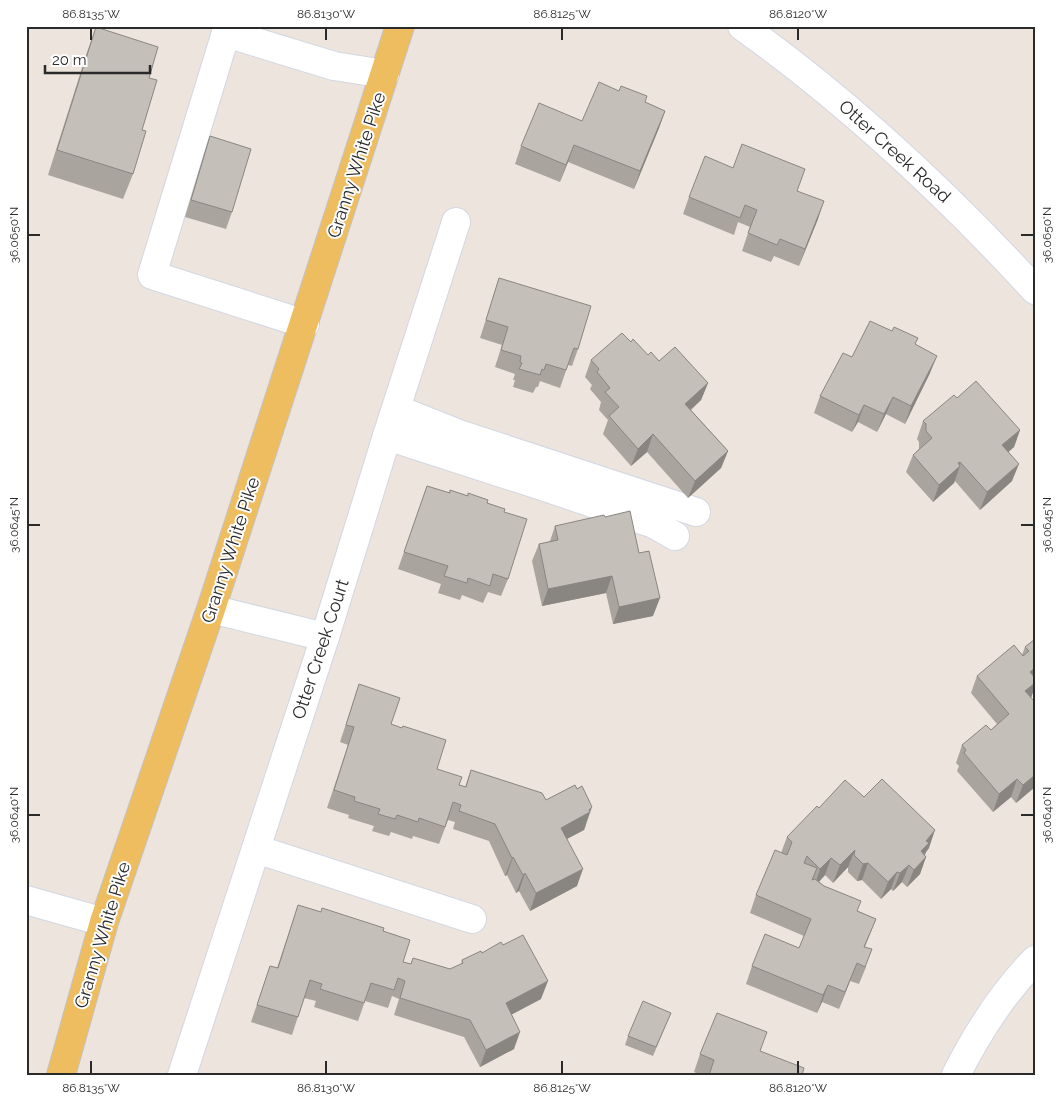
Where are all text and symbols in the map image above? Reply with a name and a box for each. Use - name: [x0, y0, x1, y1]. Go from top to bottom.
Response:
- text: 86.8135°W: [62, 7, 120, 21]
- text: 86.8130°W: [297, 7, 356, 21]
- text: 86.8125°W: [533, 7, 591, 21]
- text: 86.8120°W: [769, 7, 827, 21]
- scale bar: [45, 42, 150, 74]
- text: 20 m: [52, 51, 87, 69]
- street label: Granny White Pike: [323, 89, 390, 241]
- street label: Otter Creek Road: [835, 95, 955, 207]
- text: 36.0650°N: [7, 207, 21, 263]
- text: 36.0650°N: [1040, 207, 1054, 263]
- street label: Granny White Pike: [197, 474, 264, 626]
- text: 36.0645°N: [7, 497, 21, 553]
- text: 36.0645°N: [1040, 497, 1054, 553]
- street label: Otter Creek Court: [287, 576, 353, 722]
- text: 36.0640°N: [7, 787, 21, 843]
- text: 36.0640°N: [1040, 787, 1054, 843]
- street label: Granny White Pike: [70, 859, 134, 1011]
- text: 86.8135°W: [62, 1081, 120, 1095]
- text: 86.8130°W: [297, 1081, 356, 1095]
- text: 86.8125°W: [533, 1081, 591, 1095]
- text: 86.8120°W: [769, 1081, 827, 1095]

